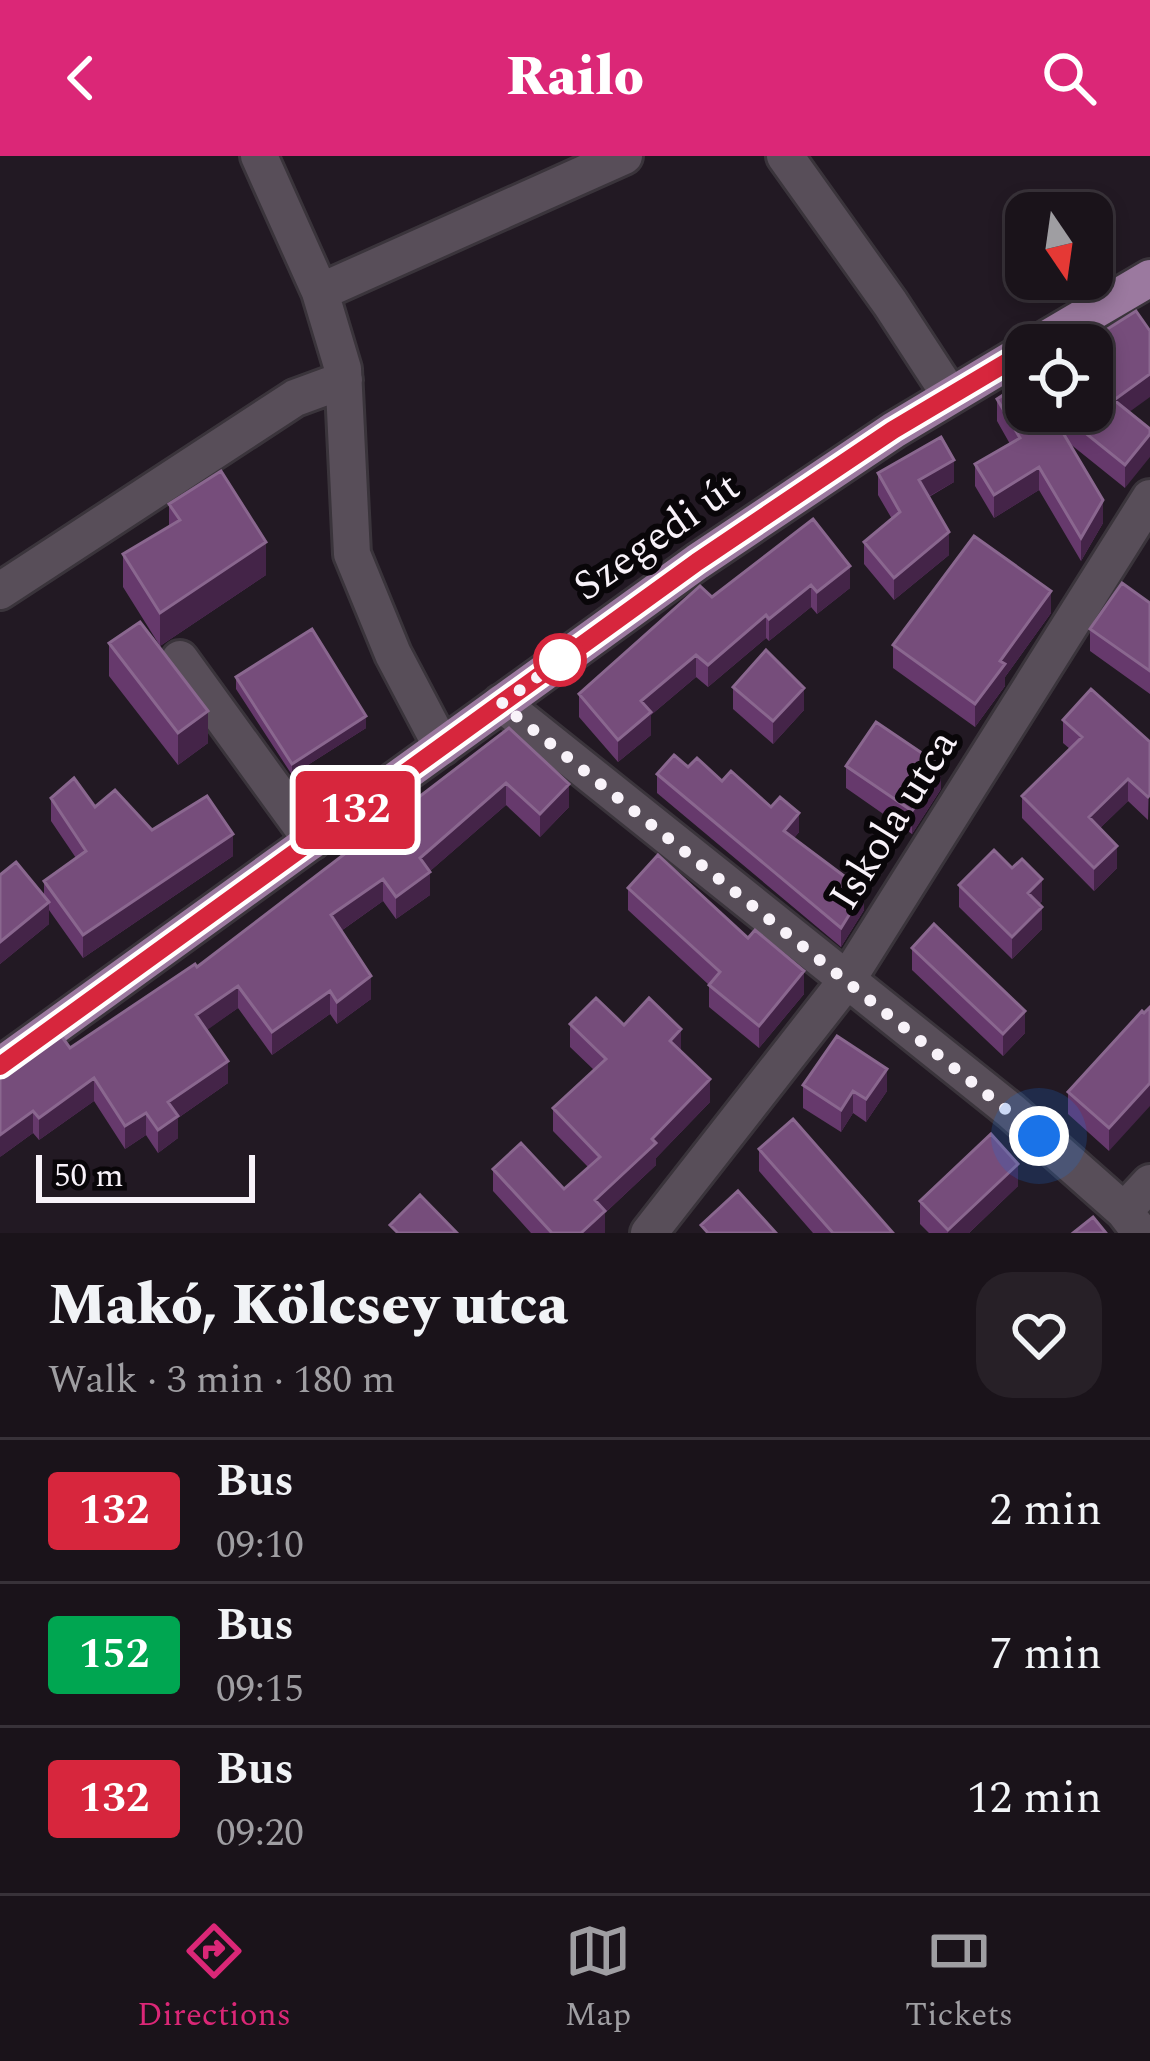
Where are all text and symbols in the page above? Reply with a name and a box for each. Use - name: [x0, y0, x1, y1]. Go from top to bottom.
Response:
- text: Railo: [506, 37, 644, 119]
- icon: back: [48, 45, 114, 111]
- icon: search: [1036, 45, 1102, 111]
- north arrow: [1005, 192, 1113, 300]
- map controls: [1005, 192, 1113, 432]
- button: locate: [1005, 324, 1113, 432]
- street label: Szegedi út: [561, 456, 753, 618]
- unlabelled marker: [535, 635, 585, 685]
- street label: Iskola utca: [814, 717, 975, 922]
- line badge: 132: [286, 771, 424, 849]
- text: 132: [320, 778, 390, 841]
- your location: [1009, 1106, 1069, 1166]
- scale bar: [36, 1149, 255, 1202]
- text: 50 m: [54, 1151, 124, 1201]
- text: Makó, Kölcsey utca: [48, 1263, 568, 1349]
- button: heart: [976, 1272, 1102, 1398]
- text: Walk · 3 min · 180 m: [48, 1351, 395, 1410]
- text: Bus: [216, 1447, 294, 1516]
- text: 2 min: [989, 1476, 1102, 1545]
- text: 132: [79, 1479, 149, 1542]
- text: 09:10: [216, 1516, 304, 1575]
- text: Bus: [216, 1591, 294, 1660]
- text: 7 min: [989, 1620, 1102, 1689]
- text: 152: [79, 1623, 149, 1686]
- text: 09:15: [216, 1660, 304, 1719]
- text: Bus: [216, 1735, 294, 1804]
- text: 12 min: [967, 1764, 1102, 1833]
- text: 132: [79, 1767, 149, 1830]
- text: 09:20: [216, 1804, 304, 1863]
- tab: Directions: [137, 1918, 291, 2040]
- tab: Map: [565, 1918, 631, 2040]
- tab: Tickets: [905, 1918, 1013, 2040]

